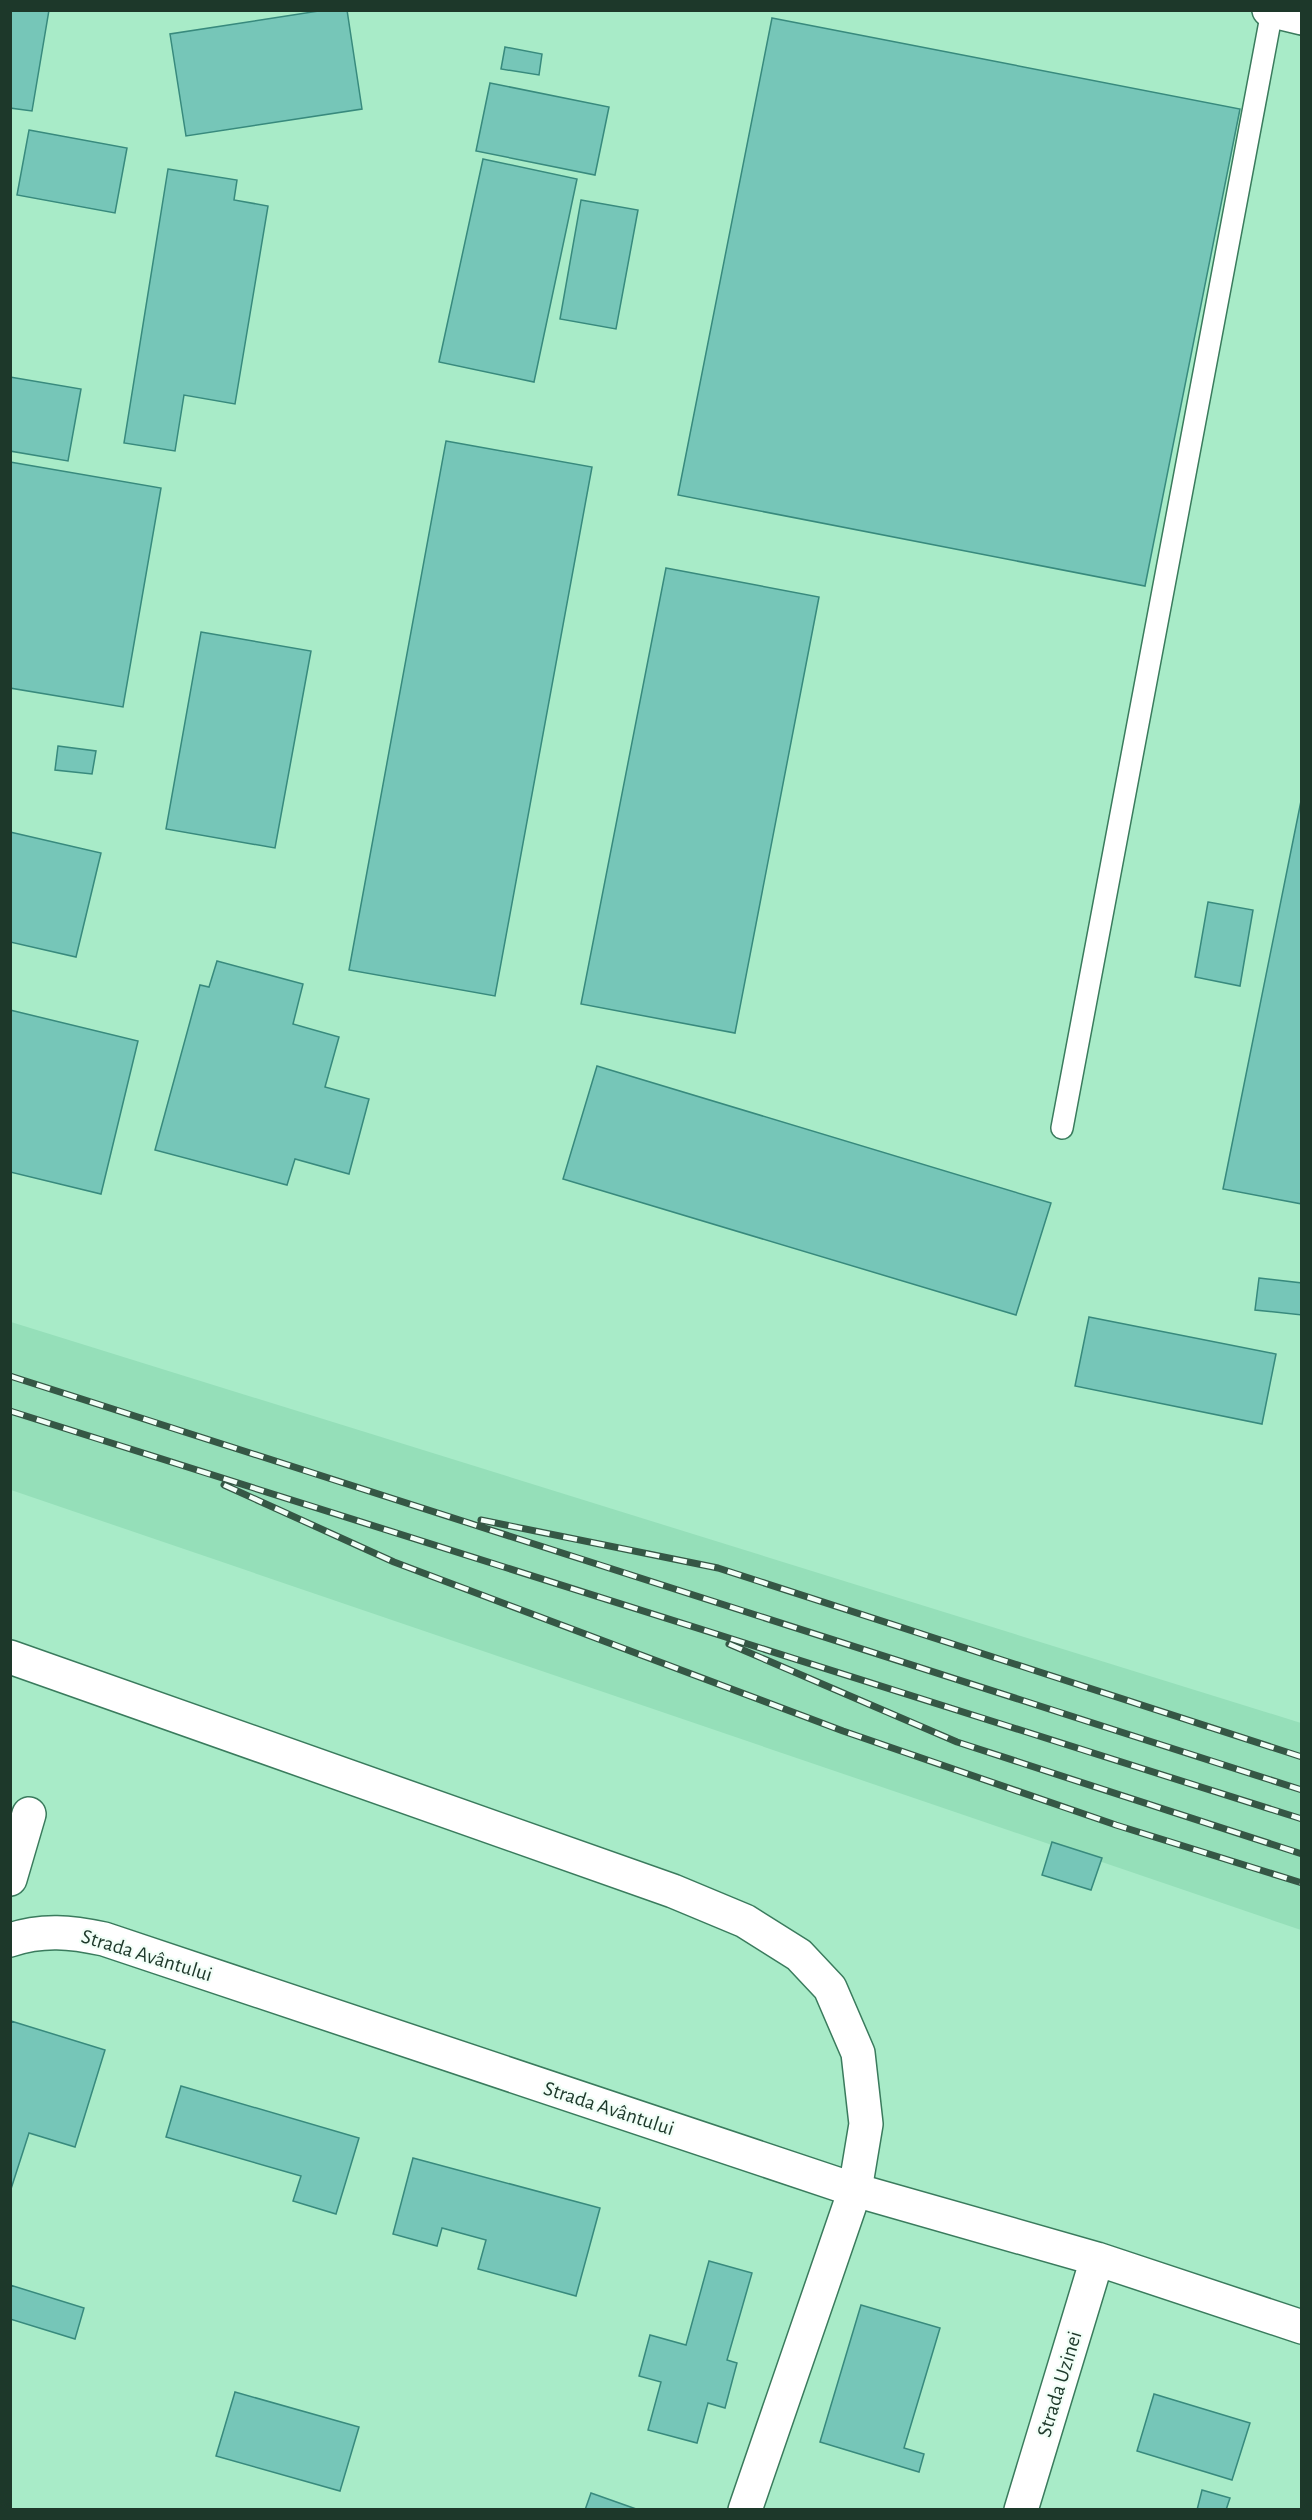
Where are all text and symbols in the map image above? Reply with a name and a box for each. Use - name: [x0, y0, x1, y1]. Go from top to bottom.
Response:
- street label: Strada Avântului: [79, 1926, 215, 1985]
- street label: Strada Avântului: [541, 2077, 677, 2139]
- street label: Strada Uzinei: [1033, 2329, 1086, 2440]

